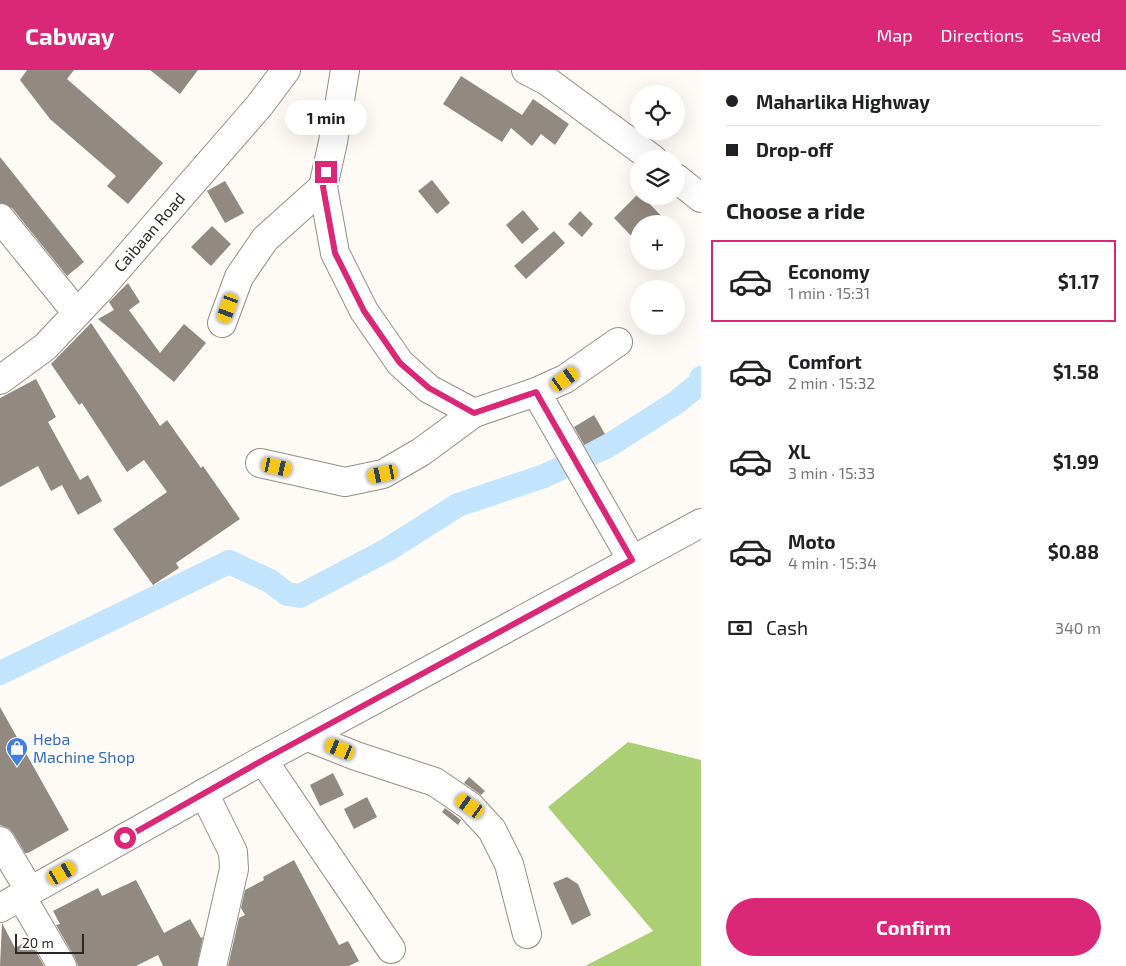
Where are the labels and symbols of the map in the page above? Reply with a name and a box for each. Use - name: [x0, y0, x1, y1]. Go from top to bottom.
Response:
- callout: 1 min: [285, 99, 367, 134]
- route end: [315, 161, 337, 183]
- street label: Caibaan Road: [109, 188, 188, 275]
- car: [215, 291, 240, 325]
- car: [548, 364, 581, 394]
- car: [260, 456, 293, 478]
- car: [366, 464, 399, 484]
- place label: Heba Machine Shop: [33, 729, 135, 766]
- shop icon: Heba Machine Shop: [5, 736, 29, 767]
- car: [323, 736, 356, 762]
- car: [453, 791, 486, 821]
- route start: [114, 827, 136, 849]
- car: [45, 859, 78, 887]
- scale bar: [15, 931, 84, 954]

